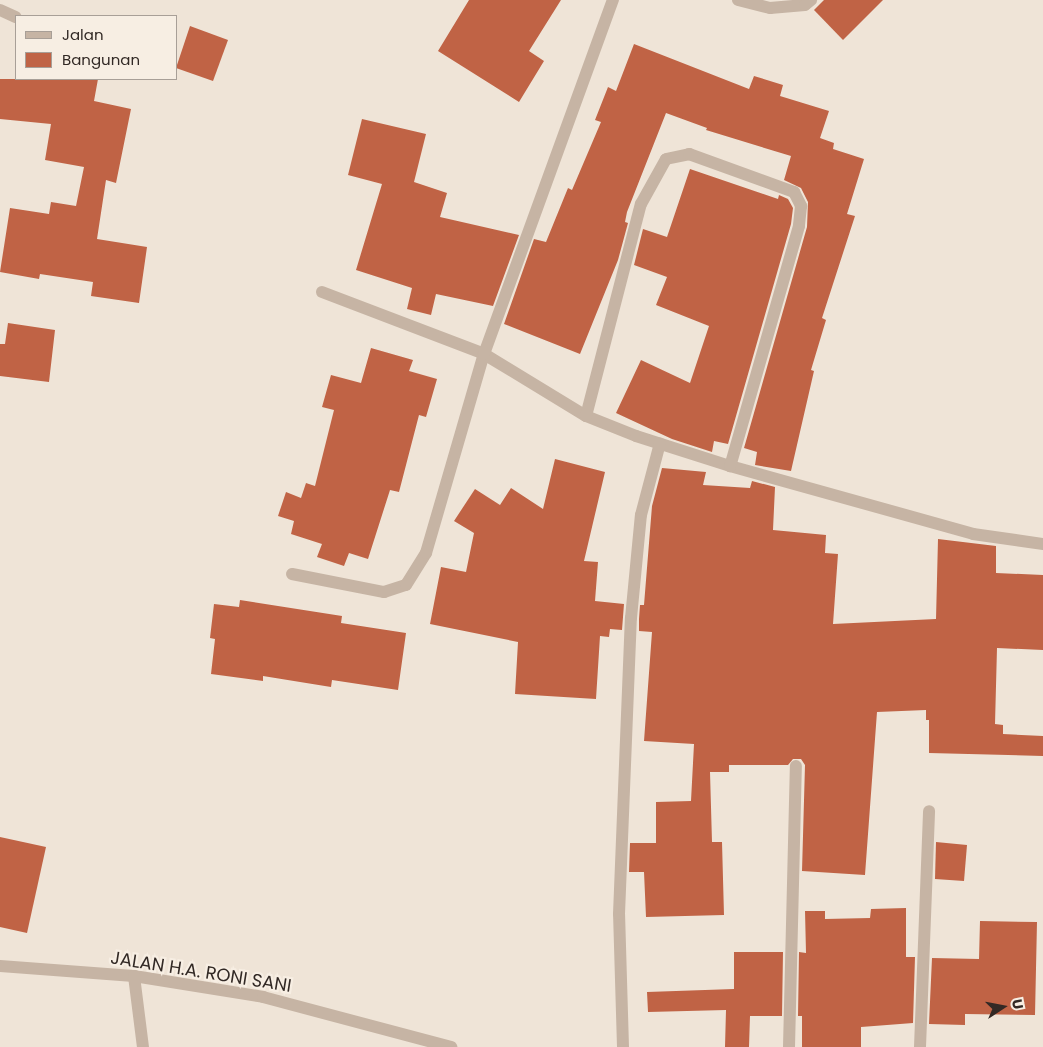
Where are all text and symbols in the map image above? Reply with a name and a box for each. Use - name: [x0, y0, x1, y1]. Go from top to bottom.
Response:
- legend: [15, 15, 178, 80]
- text: Jalan: [62, 24, 104, 45]
- text: Bangunan: [62, 49, 140, 70]
- street label: JALAN H.A. RONI SANI: [109, 947, 293, 997]
- north arrow: [978, 982, 1028, 1032]
- text: U: [1007, 997, 1028, 1011]

